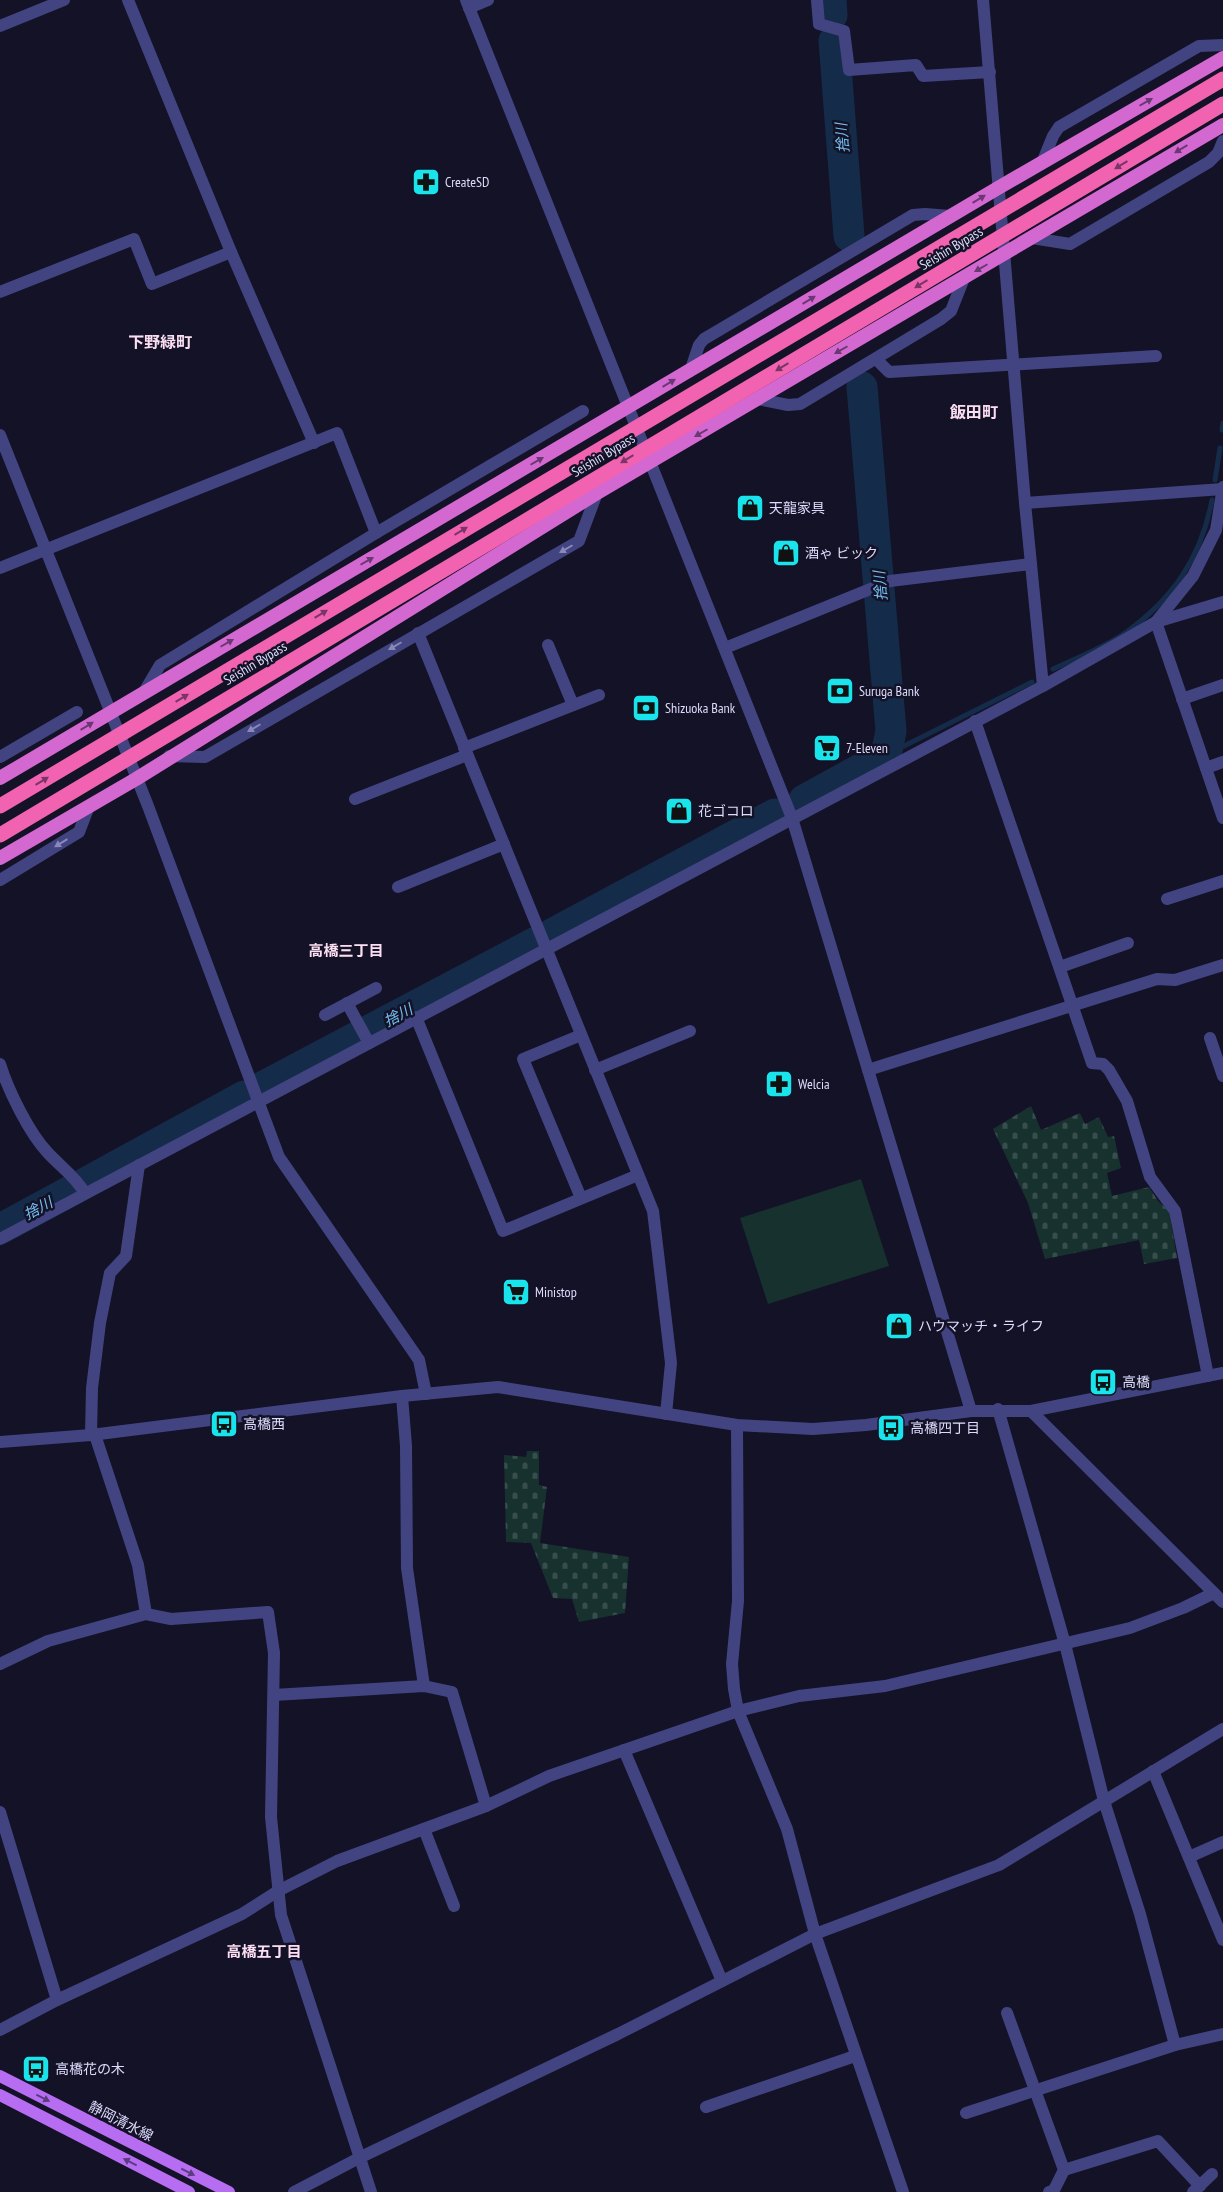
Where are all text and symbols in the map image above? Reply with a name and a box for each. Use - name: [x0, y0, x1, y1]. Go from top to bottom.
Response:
- one-way arrow: [1139, 98, 1153, 107]
- water label: 捨川: [831, 120, 853, 154]
- one-way arrow: [1175, 145, 1188, 154]
- one-way arrow: [1114, 161, 1127, 170]
- pharmacy icon: CreateSD: [411, 167, 441, 197]
- place label: CreateSD: [445, 173, 489, 191]
- one-way arrow: [972, 195, 985, 204]
- street label: Seishin Bypass: [916, 222, 986, 274]
- one-way arrow: [974, 264, 988, 272]
- one-way arrow: [915, 280, 928, 289]
- one-way arrow: [802, 295, 815, 304]
- district label: 下野緑町: [128, 332, 192, 352]
- one-way arrow: [834, 346, 847, 355]
- one-way arrow: [775, 363, 788, 372]
- one-way arrow: [663, 378, 676, 387]
- district label: 飯田町: [949, 402, 998, 422]
- one-way arrow: [694, 428, 707, 437]
- street label: Seishin Bypass: [568, 429, 638, 481]
- one-way arrow: [621, 455, 634, 464]
- one-way arrow: [530, 456, 543, 465]
- shop icon: 天龍家具: [735, 493, 765, 523]
- place label: 天龍家具: [769, 499, 825, 517]
- one-way arrow: [454, 527, 467, 536]
- shop icon: 酒ゃ ビック: [771, 538, 801, 568]
- one-way arrow: [560, 544, 573, 553]
- place label: 酒ゃ ビック: [805, 544, 878, 562]
- one-way arrow: [359, 557, 374, 565]
- water label: 捨川: [869, 568, 891, 602]
- one-way arrow: [315, 610, 328, 619]
- street label: Seishin Bypass: [220, 637, 290, 689]
- one-way arrow: [220, 639, 233, 648]
- one-way arrow: [388, 642, 401, 651]
- bank icon: Suruga Bank: [825, 676, 855, 706]
- place label: Suruga Bank: [859, 682, 920, 700]
- one-way arrow: [175, 693, 188, 702]
- bank icon: Shizuoka Bank: [631, 693, 661, 723]
- place label: Shizuoka Bank: [665, 699, 736, 717]
- one-way arrow: [80, 722, 93, 731]
- one-way arrow: [248, 724, 261, 733]
- supermarket icon: 7-Eleven: [812, 733, 842, 763]
- place label: 7-Eleven: [846, 739, 888, 757]
- one-way arrow: [35, 776, 48, 785]
- shop icon: 花ゴコロ: [664, 796, 694, 826]
- place label: 花ゴコロ: [698, 802, 754, 820]
- one-way arrow: [55, 839, 68, 848]
- district label: 高橋三丁目: [308, 941, 384, 960]
- water label: 捨川: [380, 999, 417, 1030]
- pharmacy icon: Welcia: [764, 1069, 794, 1099]
- place label: Welcia: [798, 1075, 830, 1093]
- water label: 捨川: [20, 1192, 57, 1223]
- supermarket icon: Ministop: [501, 1277, 531, 1307]
- place label: Ministop: [535, 1283, 577, 1301]
- shop icon: ハウマッチ・ライフ: [884, 1311, 914, 1341]
- place label: ハウマッチ・ライフ: [918, 1317, 1044, 1335]
- bus stop icon: 高橋: [1088, 1367, 1118, 1397]
- place label: 高橋: [1122, 1373, 1150, 1391]
- bus stop icon: 高橋西: [209, 1409, 239, 1439]
- bus stop icon: 高橋四丁目: [876, 1413, 906, 1443]
- place label: 高橋西: [243, 1415, 285, 1433]
- place label: 高橋四丁目: [910, 1419, 980, 1437]
- district label: 高橋五丁目: [226, 1942, 302, 1961]
- bus stop icon: 高橋花の木: [21, 2054, 51, 2084]
- place label: 高橋花の木: [55, 2060, 125, 2078]
- one-way arrow: [36, 2094, 51, 2102]
- street label: 静岡清水線: [86, 2097, 156, 2145]
- one-way arrow: [122, 2158, 137, 2166]
- one-way arrow: [181, 2168, 196, 2176]

